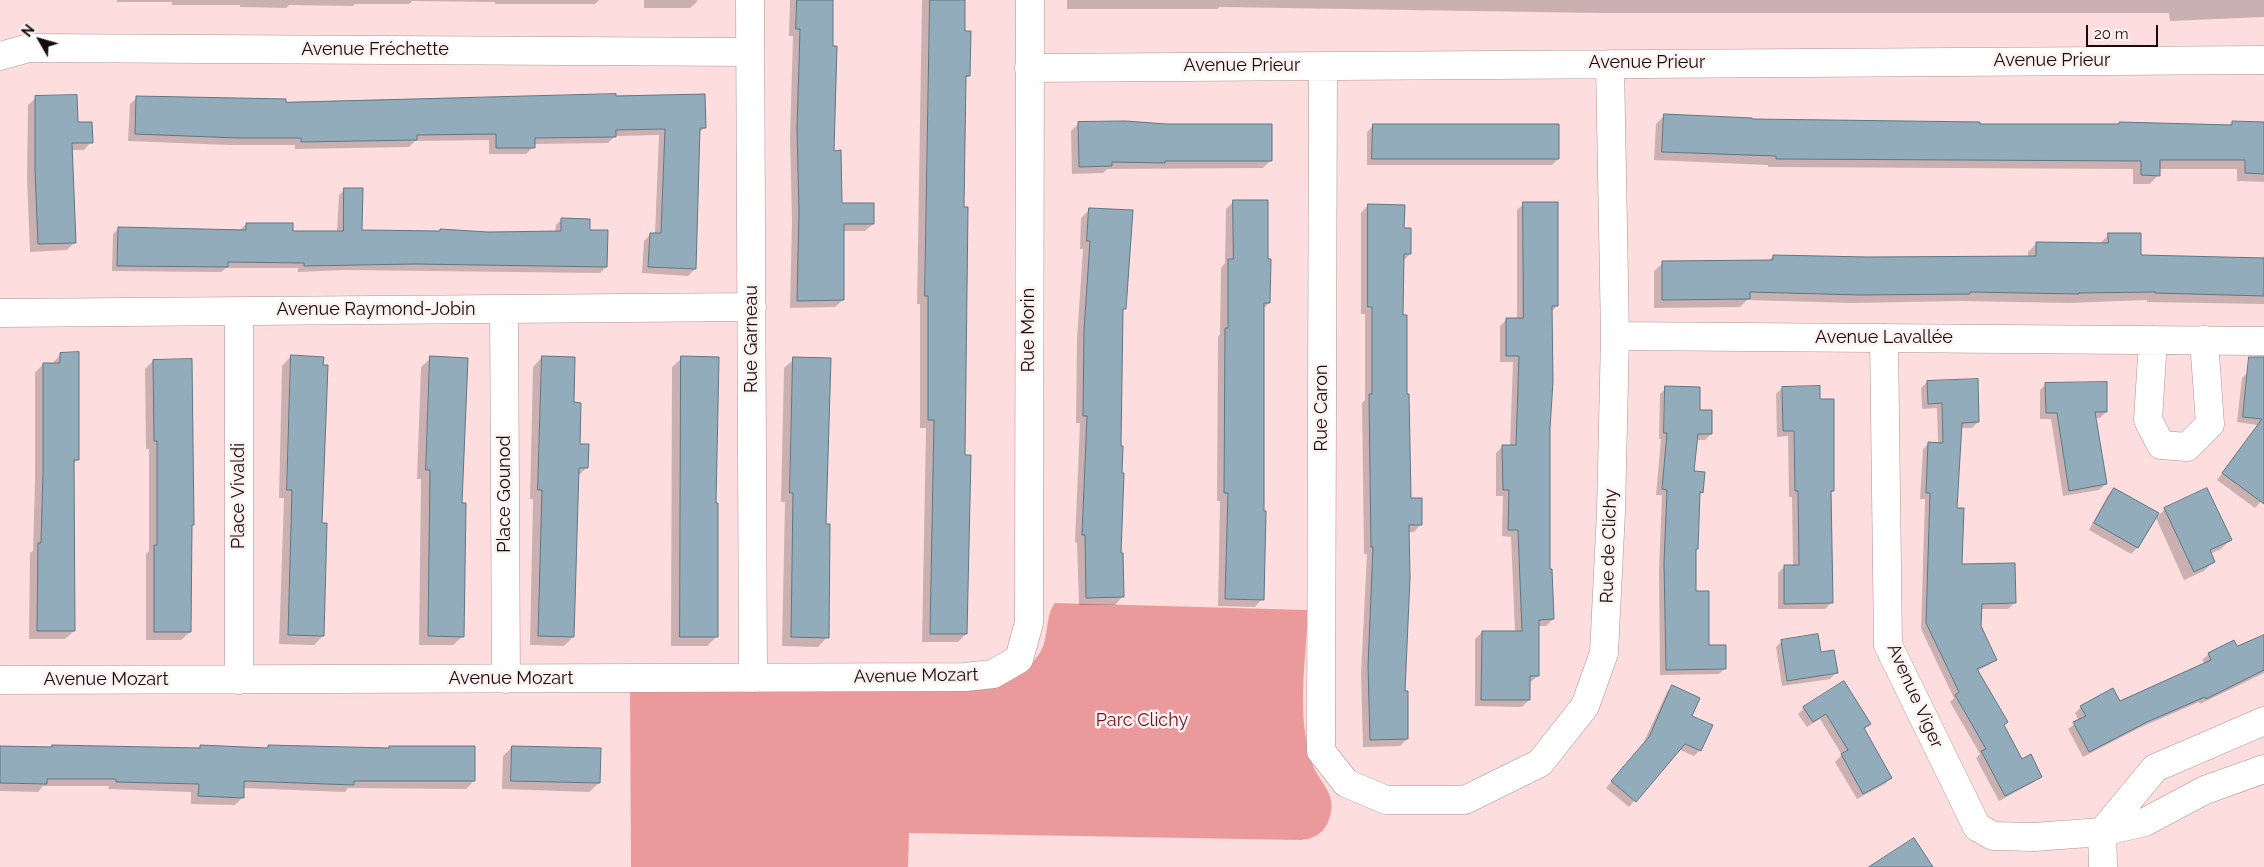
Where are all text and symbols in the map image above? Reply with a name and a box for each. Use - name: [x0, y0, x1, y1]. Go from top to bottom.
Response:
- north arrow: [15, 15, 65, 65]
- scale bar: [2089, 15, 2162, 47]
- text: N: [19, 22, 38, 40]
- text: 20 m: [2094, 25, 2129, 43]
- street label: Avenue Fréchette: [301, 39, 449, 61]
- street label: Avenue Prieur: [1994, 50, 2110, 72]
- street label: Avenue Prieur: [1589, 52, 1705, 74]
- street label: Avenue Prieur: [1184, 55, 1300, 77]
- street label: Rue Garneau: [741, 285, 763, 393]
- street label: Rue Morin: [1018, 288, 1040, 372]
- street label: Avenue Raymond-Jobin: [277, 299, 475, 321]
- street label: Avenue Lavallée: [1815, 327, 1953, 349]
- street label: Rue Caron: [1311, 365, 1333, 451]
- street label: Place Gounod: [494, 435, 516, 553]
- street label: Place Vivaldi: [228, 443, 250, 549]
- street label: Rue de Clichy: [1596, 488, 1622, 604]
- street label: Avenue Viger: [1882, 640, 1948, 752]
- street label: Avenue Mozart: [853, 664, 979, 688]
- street label: Avenue Mozart: [449, 668, 573, 690]
- street label: Avenue Mozart: [44, 669, 168, 691]
- park label: Parc Clichy: [1096, 710, 1188, 732]

